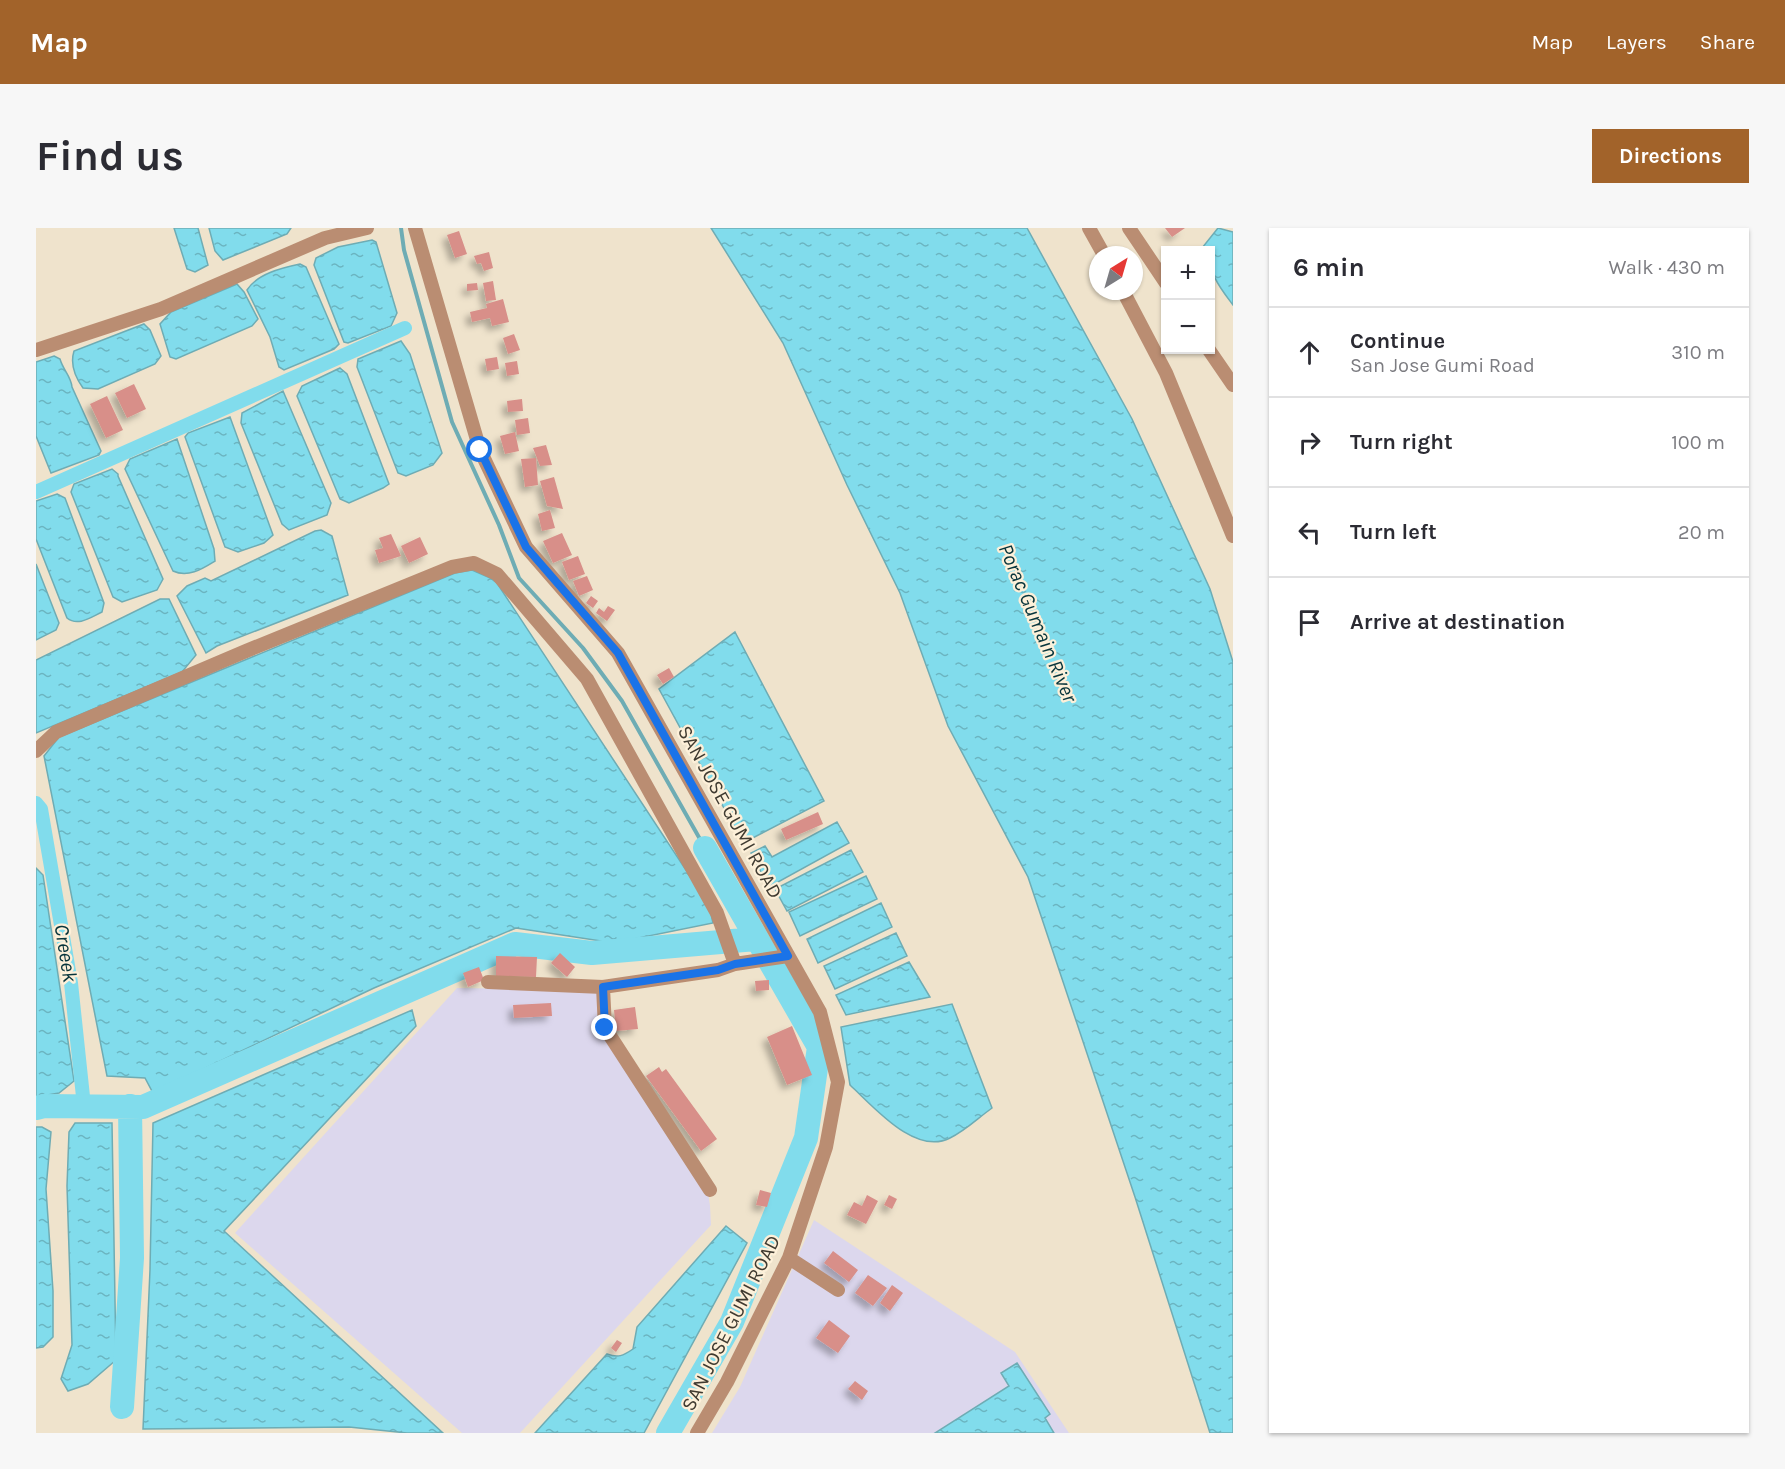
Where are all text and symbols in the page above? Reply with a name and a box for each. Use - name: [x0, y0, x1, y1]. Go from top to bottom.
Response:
- text: Map: [30, 26, 88, 59]
- text: Map: [1531, 30, 1573, 54]
- text: Layers: [1606, 30, 1667, 54]
- text: Share: [1700, 30, 1755, 54]
- button: Directions: [1592, 129, 1749, 183]
- text: Find us: [36, 131, 184, 181]
- north arrow: [1089, 246, 1143, 300]
- map controls: [1161, 246, 1215, 354]
- button: +: [1161, 246, 1215, 300]
- text: 6 min: [1293, 252, 1365, 283]
- text: Walk · 430 m: [1609, 256, 1725, 279]
- button: −: [1161, 300, 1215, 354]
- text: Continue: [1350, 328, 1445, 354]
- icon: ahead: [1293, 336, 1326, 369]
- text: 310 m: [1671, 341, 1725, 364]
- text: San Jose Gumi Road: [1350, 354, 1535, 377]
- icon: right: [1293, 426, 1326, 459]
- text: Turn right: [1350, 429, 1453, 455]
- text: 100 m: [1671, 431, 1725, 454]
- route start: [466, 436, 492, 462]
- icon: left: [1293, 516, 1326, 549]
- text: Turn left: [1350, 519, 1437, 545]
- text: 20 m: [1678, 521, 1725, 544]
- water label: Porac Gumain River: [994, 540, 1083, 707]
- icon: arrive: [1293, 606, 1326, 639]
- text: Arrive at destination: [1350, 609, 1565, 635]
- street label: SAN JOSE GUMI ROAD: [673, 722, 787, 902]
- water label: Creeek: [50, 922, 82, 984]
- route end: [591, 1014, 617, 1040]
- street label: SAN JOSE GUMI ROAD: [677, 1231, 785, 1415]

